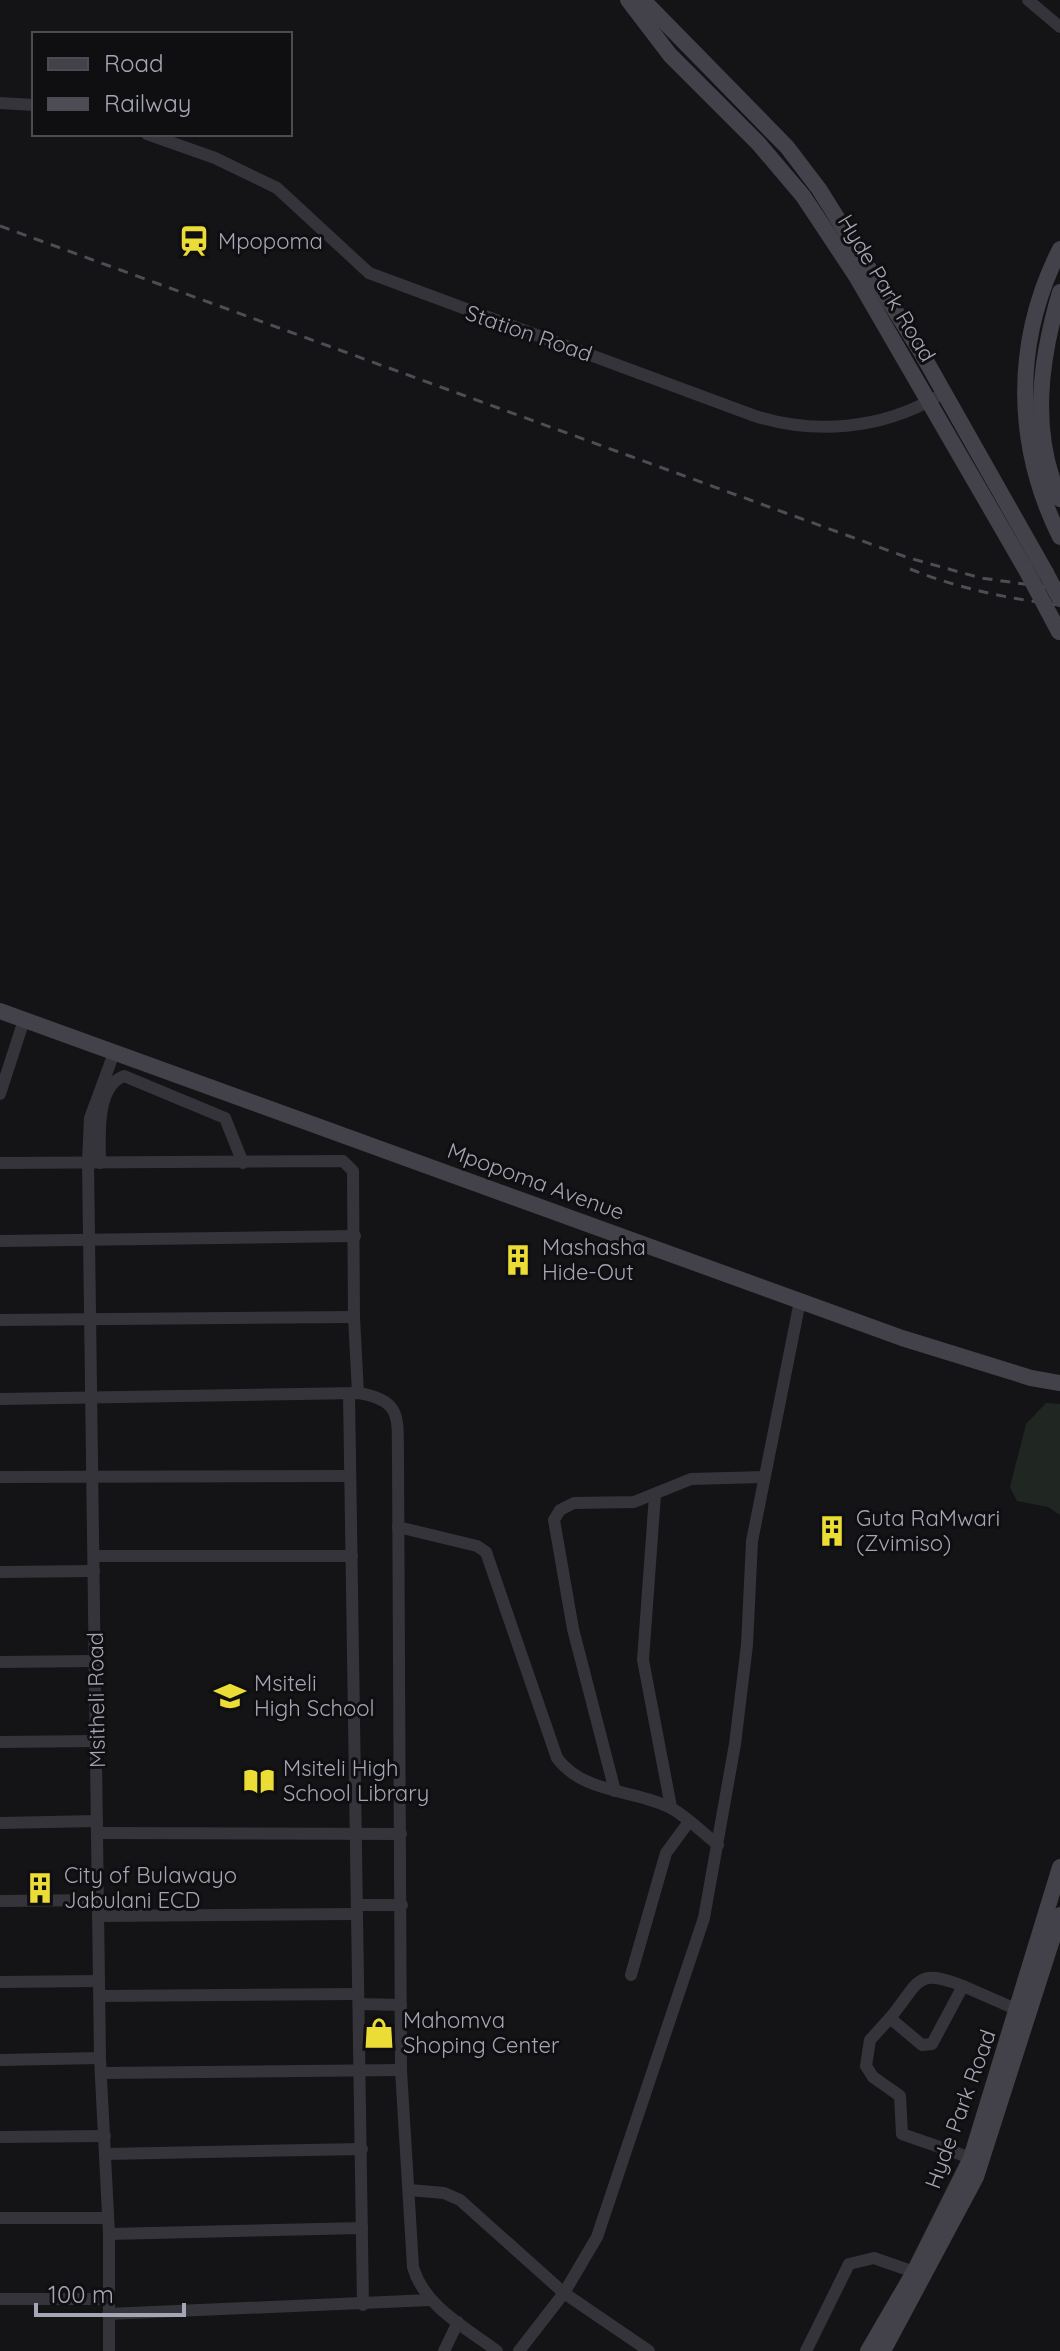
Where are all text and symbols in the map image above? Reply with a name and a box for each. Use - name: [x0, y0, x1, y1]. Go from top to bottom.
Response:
- legend: [32, 32, 292, 136]
- text: Road: [104, 48, 164, 78]
- text: Railway: [104, 88, 191, 118]
- street label: Hyde Park Road: [832, 209, 942, 367]
- station icon: Mpopoma: [177, 224, 211, 258]
- place label: Mpopoma: [218, 227, 323, 255]
- street label: Station Road: [462, 298, 596, 368]
- street label: Mpopoma Avenue: [444, 1136, 628, 1226]
- place label: Mashasha Hide-Out: [542, 1233, 646, 1286]
- building icon: Mashasha Hide-Out: [501, 1243, 535, 1277]
- place label: Guta RaMwari (Zvimiso): [856, 1504, 1000, 1557]
- building icon: Guta RaMwari (Zvimiso): [815, 1514, 849, 1548]
- street label: Msitheli Road: [81, 1632, 111, 1768]
- place label: Msiteli High School: [254, 1669, 375, 1722]
- school or university icon: Msiteli High School: [213, 1679, 247, 1713]
- place label: Msiteli High School Library: [283, 1754, 429, 1807]
- library icon: Msiteli High School Library: [242, 1764, 276, 1798]
- place label: City of Bulawayo Jabulani ECD: [64, 1861, 237, 1914]
- building icon: City of Bulawayo Jabulani ECD: [23, 1871, 57, 1905]
- place label: Mahomva Shoping Center: [403, 2006, 560, 2059]
- shop icon: Mahomva Shoping Center: [362, 2016, 396, 2050]
- street label: Hyde Park Road: [918, 2026, 1002, 2192]
- scale bar: [36, 2267, 184, 2317]
- text: 100 m: [48, 2279, 114, 2309]

